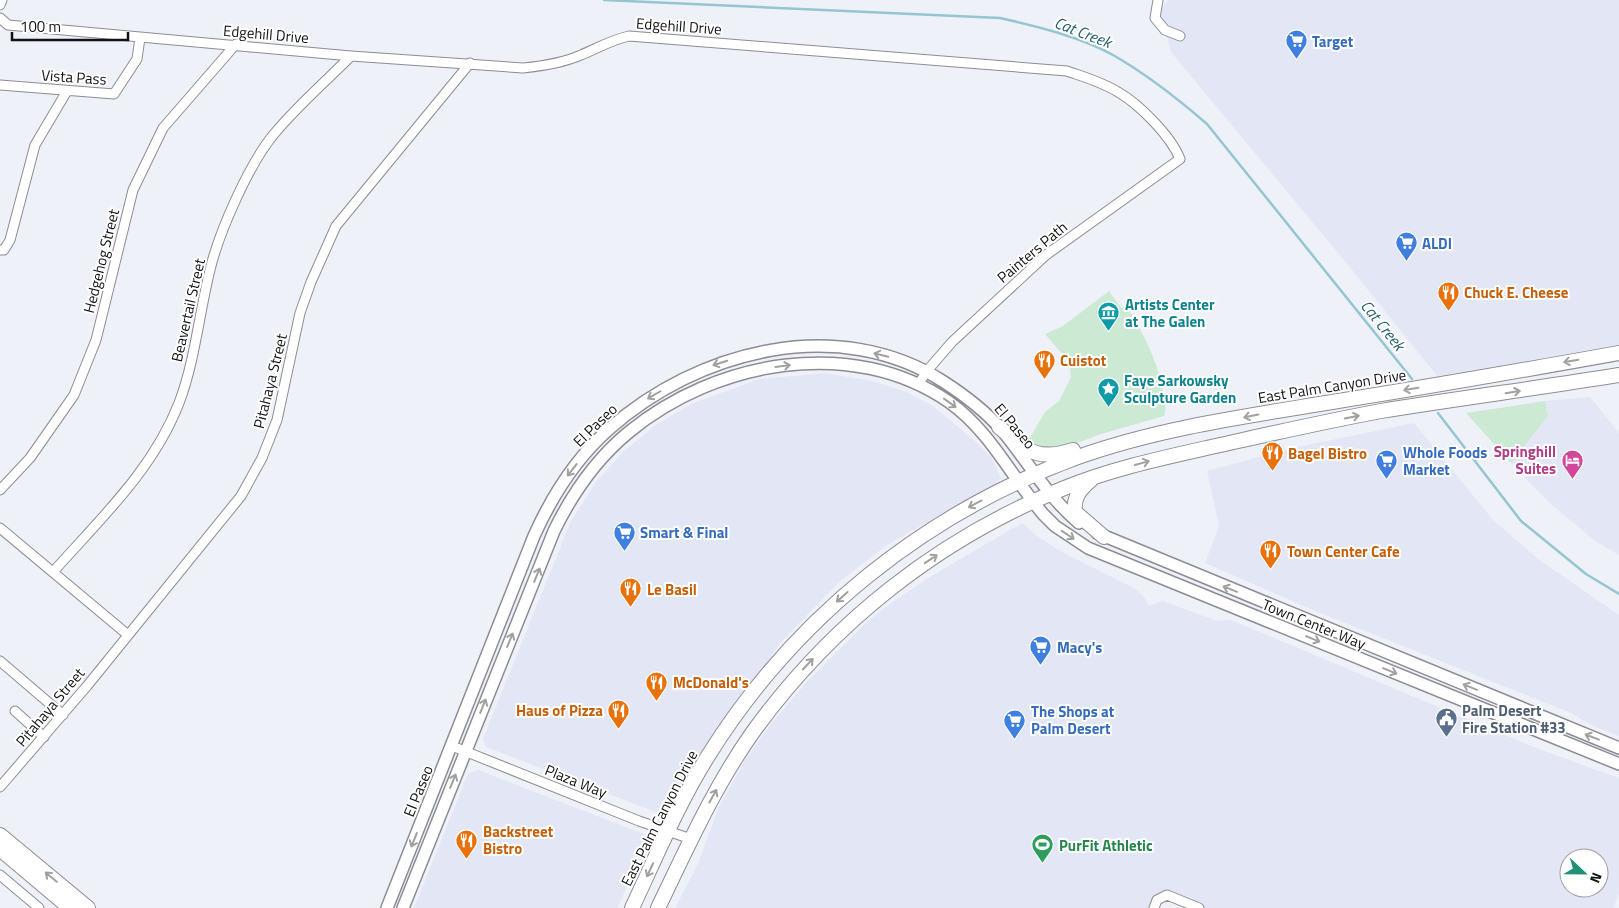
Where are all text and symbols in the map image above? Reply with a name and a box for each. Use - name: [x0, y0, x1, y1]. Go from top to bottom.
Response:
- scale bar: [12, 10, 129, 42]
- water label: Cat Creek: [1051, 10, 1117, 55]
- street label: Edgehill Drive: [635, 12, 723, 40]
- text: 100 m: [20, 15, 61, 38]
- street label: Edgehill Drive: [222, 19, 310, 49]
- supermarket icon: Target: [1284, 29, 1308, 60]
- place label: Target: [1312, 30, 1354, 53]
- street label: Vista Pass: [41, 63, 107, 91]
- street label: Hedgehog Street: [77, 206, 125, 315]
- street label: Painters Path: [992, 216, 1072, 288]
- supermarket icon: ALDI: [1394, 231, 1418, 262]
- place label: ALDI: [1422, 232, 1452, 255]
- street label: Beavertail Street: [165, 255, 211, 364]
- restaurant icon: Chuck E. Cheese: [1436, 280, 1460, 311]
- place label: Chuck E. Cheese: [1464, 281, 1569, 304]
- place label: Artists Center at The Galen: [1125, 293, 1215, 333]
- water label: Cat Creek: [1355, 294, 1412, 357]
- museum icon: Artists Center at The Galen: [1097, 301, 1121, 332]
- street label: Pitahaya Street: [247, 330, 293, 431]
- restaurant icon: Cuistot: [1032, 348, 1056, 379]
- one-way arrow: [873, 349, 889, 359]
- place label: Cuistot: [1060, 349, 1107, 372]
- one-way arrow: [1563, 357, 1579, 367]
- one-way arrow: [713, 359, 729, 368]
- one-way arrow: [774, 361, 790, 371]
- street label: East Palm Canyon Drive: [1256, 363, 1408, 409]
- place label: Faye Sarkowsky Sculpture Garden: [1124, 369, 1236, 409]
- place icon: Faye Sarkowsky Sculpture Garden: [1096, 377, 1120, 408]
- one-way arrow: [1403, 385, 1419, 395]
- one-way arrow: [1504, 386, 1520, 396]
- one-way arrow: [648, 391, 662, 401]
- street label: El Paseo: [568, 398, 622, 452]
- one-way arrow: [943, 398, 957, 408]
- street label: El Paseo: [989, 398, 1041, 454]
- one-way arrow: [1243, 411, 1259, 421]
- one-way arrow: [1344, 412, 1360, 421]
- place label: Springhill Suites: [1494, 440, 1556, 480]
- restaurant icon: Bagel Bistro: [1260, 441, 1284, 472]
- place label: Whole Foods Market: [1403, 441, 1487, 481]
- place label: Bagel Bistro: [1288, 442, 1367, 465]
- hotel icon: Springhill Suites: [1560, 448, 1584, 479]
- supermarket icon: Whole Foods Market: [1375, 449, 1399, 480]
- one-way arrow: [1134, 458, 1150, 468]
- one-way arrow: [567, 463, 578, 476]
- one-way arrow: [967, 499, 982, 509]
- supermarket icon: Smart & Final: [612, 520, 636, 551]
- place label: Smart & Final: [640, 521, 728, 544]
- one-way arrow: [1061, 530, 1075, 540]
- restaurant icon: Town Center Cafe: [1259, 539, 1283, 570]
- place label: Town Center Cafe: [1287, 540, 1400, 563]
- one-way arrow: [924, 553, 938, 564]
- one-way arrow: [532, 568, 542, 583]
- restaurant icon: Le Basil: [619, 577, 643, 608]
- place label: Le Basil: [647, 578, 697, 601]
- one-way arrow: [1223, 584, 1238, 593]
- one-way arrow: [836, 591, 849, 603]
- street label: Town Center Way: [1259, 593, 1369, 655]
- one-way arrow: [507, 632, 516, 647]
- supermarket icon: Macy's: [1029, 635, 1053, 666]
- one-way arrow: [1305, 635, 1320, 645]
- place label: Macy's: [1057, 636, 1102, 659]
- one-way arrow: [802, 658, 814, 671]
- street label: Pitahaya Street: [10, 662, 90, 752]
- one-way arrow: [1383, 667, 1398, 676]
- restaurant icon: McDonald's: [645, 670, 669, 701]
- place label: McDonald's: [673, 671, 749, 694]
- one-way arrow: [1463, 682, 1478, 691]
- restaurant icon: Haus of Pizza: [607, 698, 631, 729]
- one-way arrow: [479, 699, 489, 714]
- place label: Haus of Pizza: [516, 699, 603, 722]
- place label: Palm Desert Fire Station #33: [1462, 699, 1566, 739]
- place label: The Shops at Palm Desert: [1031, 700, 1115, 740]
- public building icon: Palm Desert Fire Station #33: [1434, 707, 1458, 738]
- supermarket icon: The Shops at Palm Desert: [1003, 708, 1027, 739]
- one-way arrow: [1585, 731, 1600, 741]
- street label: East Palm Canyon Drive: [615, 746, 703, 890]
- street label: Plaza Way: [541, 758, 611, 804]
- street label: El Paseo: [397, 762, 439, 820]
- one-way arrow: [449, 774, 459, 789]
- one-way arrow: [708, 788, 718, 803]
- place label: Backstreet Bistro: [483, 820, 554, 860]
- restaurant icon: Backstreet Bistro: [455, 828, 479, 859]
- one-way arrow: [409, 832, 419, 847]
- sports icon: PurFit Athletic: [1031, 833, 1055, 864]
- place label: PurFit Athletic: [1059, 834, 1153, 857]
- north arrow: [1559, 848, 1609, 898]
- one-way arrow: [645, 862, 654, 877]
- text: N: [1585, 870, 1608, 886]
- one-way arrow: [44, 871, 57, 882]

